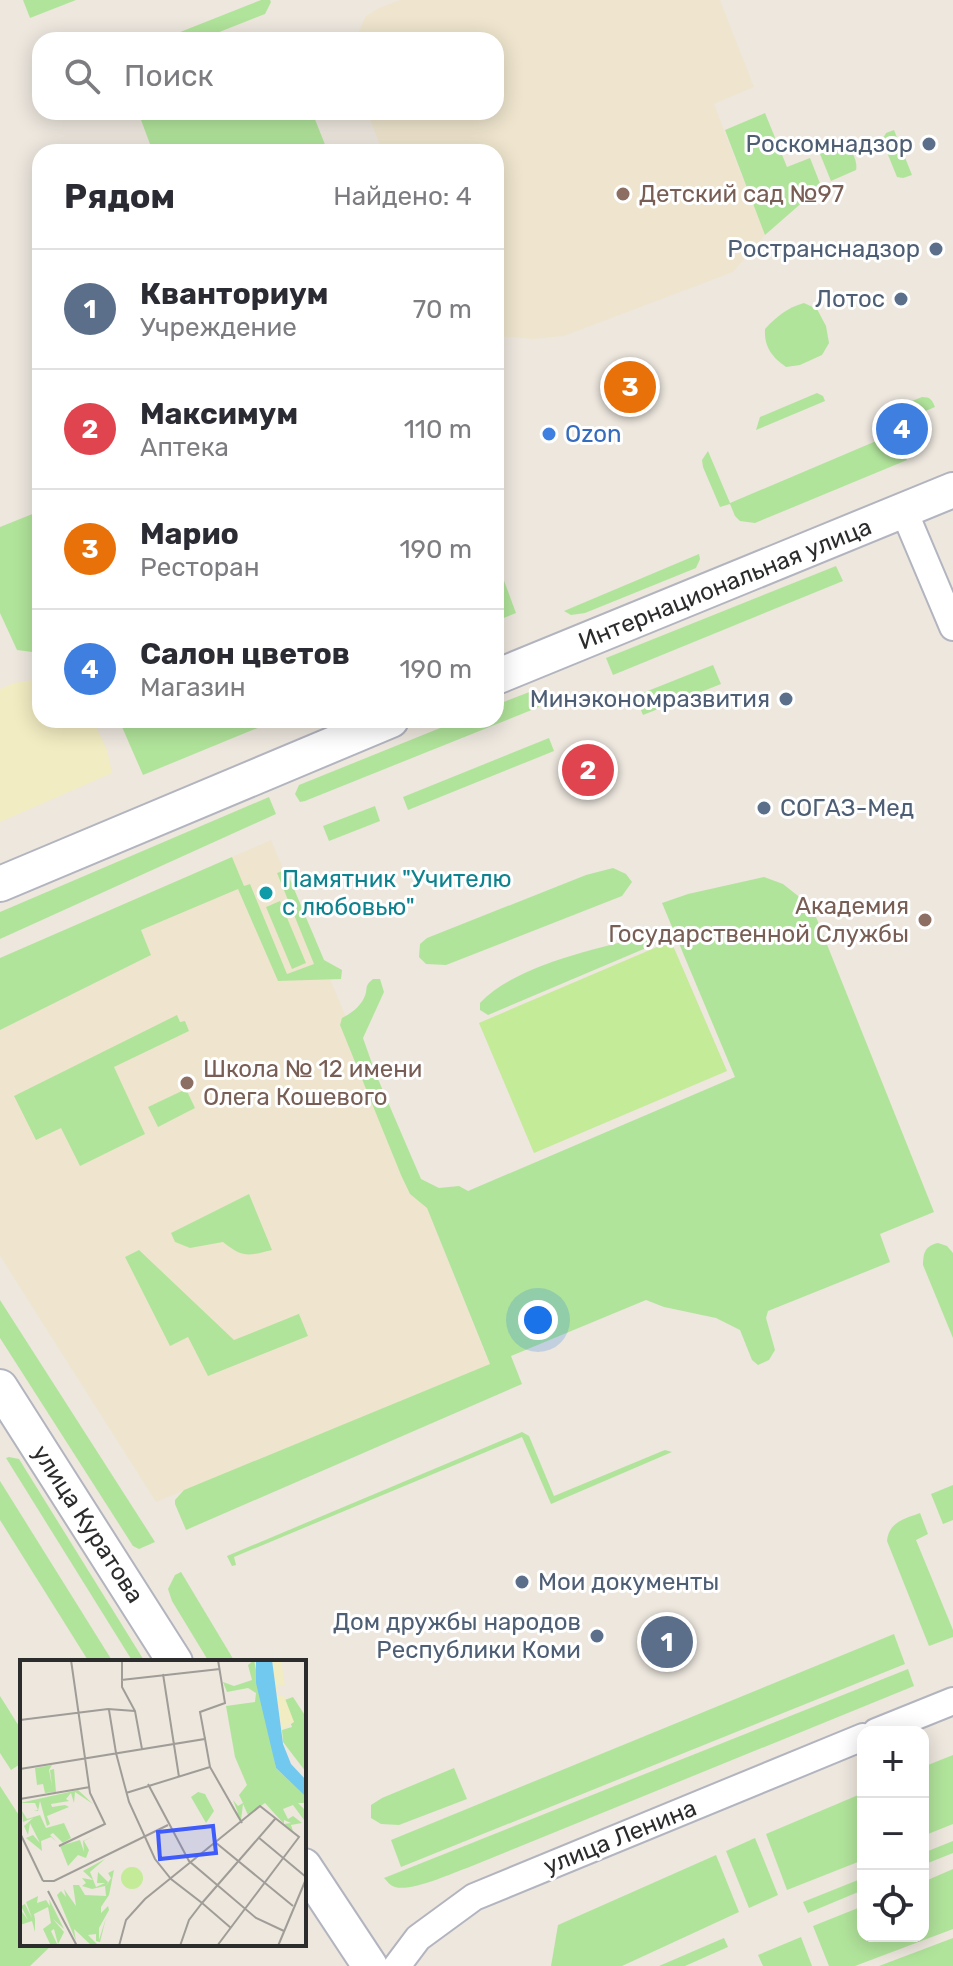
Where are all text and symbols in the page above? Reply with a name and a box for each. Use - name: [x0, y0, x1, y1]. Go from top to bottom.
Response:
- search box: [32, 32, 504, 120]
- icon: search: [60, 54, 104, 98]
- text: Поиск: [124, 58, 214, 94]
- place label: Роскомнадзор: [746, 130, 913, 158]
- marker: Роскомнадзор: [920, 135, 938, 153]
- text: Рядом: [64, 176, 175, 217]
- place label: Детский сад №97: [639, 180, 844, 208]
- text: Найдено: 4: [333, 181, 472, 212]
- marker: Детский сад №97: [614, 185, 632, 203]
- place label: Ространснадзор: [727, 235, 920, 263]
- marker: Ространснадзор: [927, 240, 945, 258]
- text: Кванториум: [140, 276, 328, 312]
- place label: Лотос: [815, 285, 885, 313]
- marker: Лотос: [892, 290, 910, 308]
- text: 1: [84, 294, 96, 325]
- text: 70 m: [413, 294, 472, 325]
- text: Учреждение: [140, 312, 297, 343]
- pin: 3: [604, 357, 656, 417]
- text: Максимум: [140, 396, 298, 432]
- pin: 4: [876, 399, 928, 459]
- text: 2: [82, 414, 98, 445]
- text: 110 m: [404, 414, 472, 445]
- place label: Ozon: [565, 420, 622, 448]
- marker: Ozon: [540, 425, 558, 443]
- text: Аптека: [140, 432, 229, 463]
- street label: Интернациональная улица: [575, 512, 875, 656]
- text: Марио: [140, 516, 239, 552]
- text: 3: [81, 534, 99, 565]
- text: 190 m: [399, 534, 472, 565]
- text: Ресторан: [140, 552, 260, 583]
- text: Салон цветов: [140, 636, 350, 672]
- text: 4: [81, 654, 99, 685]
- text: 190 m: [399, 654, 472, 685]
- text: Магазин: [140, 672, 246, 703]
- place label: Минэкономразвития: [530, 685, 770, 713]
- marker: Минэкономразвития: [777, 690, 795, 708]
- pin: 2: [562, 740, 614, 800]
- place label: СОГАЗ-Мед: [780, 794, 914, 822]
- marker: СОГАЗ-Мед: [755, 799, 773, 817]
- place label: Памятник "Учителю с любовью": [282, 865, 512, 921]
- marker: Памятник "Учителю с любовью": [257, 884, 275, 902]
- place label: Академия Государственной Службы: [608, 892, 909, 948]
- marker: Академия Государственной Службы: [916, 911, 934, 929]
- place label: Школа № 12 имени Олега Кошевого: [203, 1055, 422, 1111]
- marker: Школа № 12 имени Олега Кошевого: [178, 1074, 196, 1092]
- your location: [518, 1300, 558, 1340]
- street label: улица Куратова: [27, 1440, 149, 1608]
- place label: Мои документы: [538, 1568, 719, 1596]
- marker: Мои документы: [513, 1573, 531, 1591]
- place label: Дом дружбы народов Республики Коми: [333, 1608, 581, 1664]
- pin: 1: [641, 1612, 693, 1672]
- marker: Дом дружбы народов Республики Коми: [588, 1627, 606, 1645]
- inset map: [20, 1660, 306, 1946]
- map controls: [857, 1726, 929, 1942]
- button: +: [857, 1726, 929, 1798]
- street label: улица Ленина: [539, 1794, 701, 1880]
- button: −: [857, 1798, 929, 1870]
- button: locate: [857, 1870, 929, 1942]

